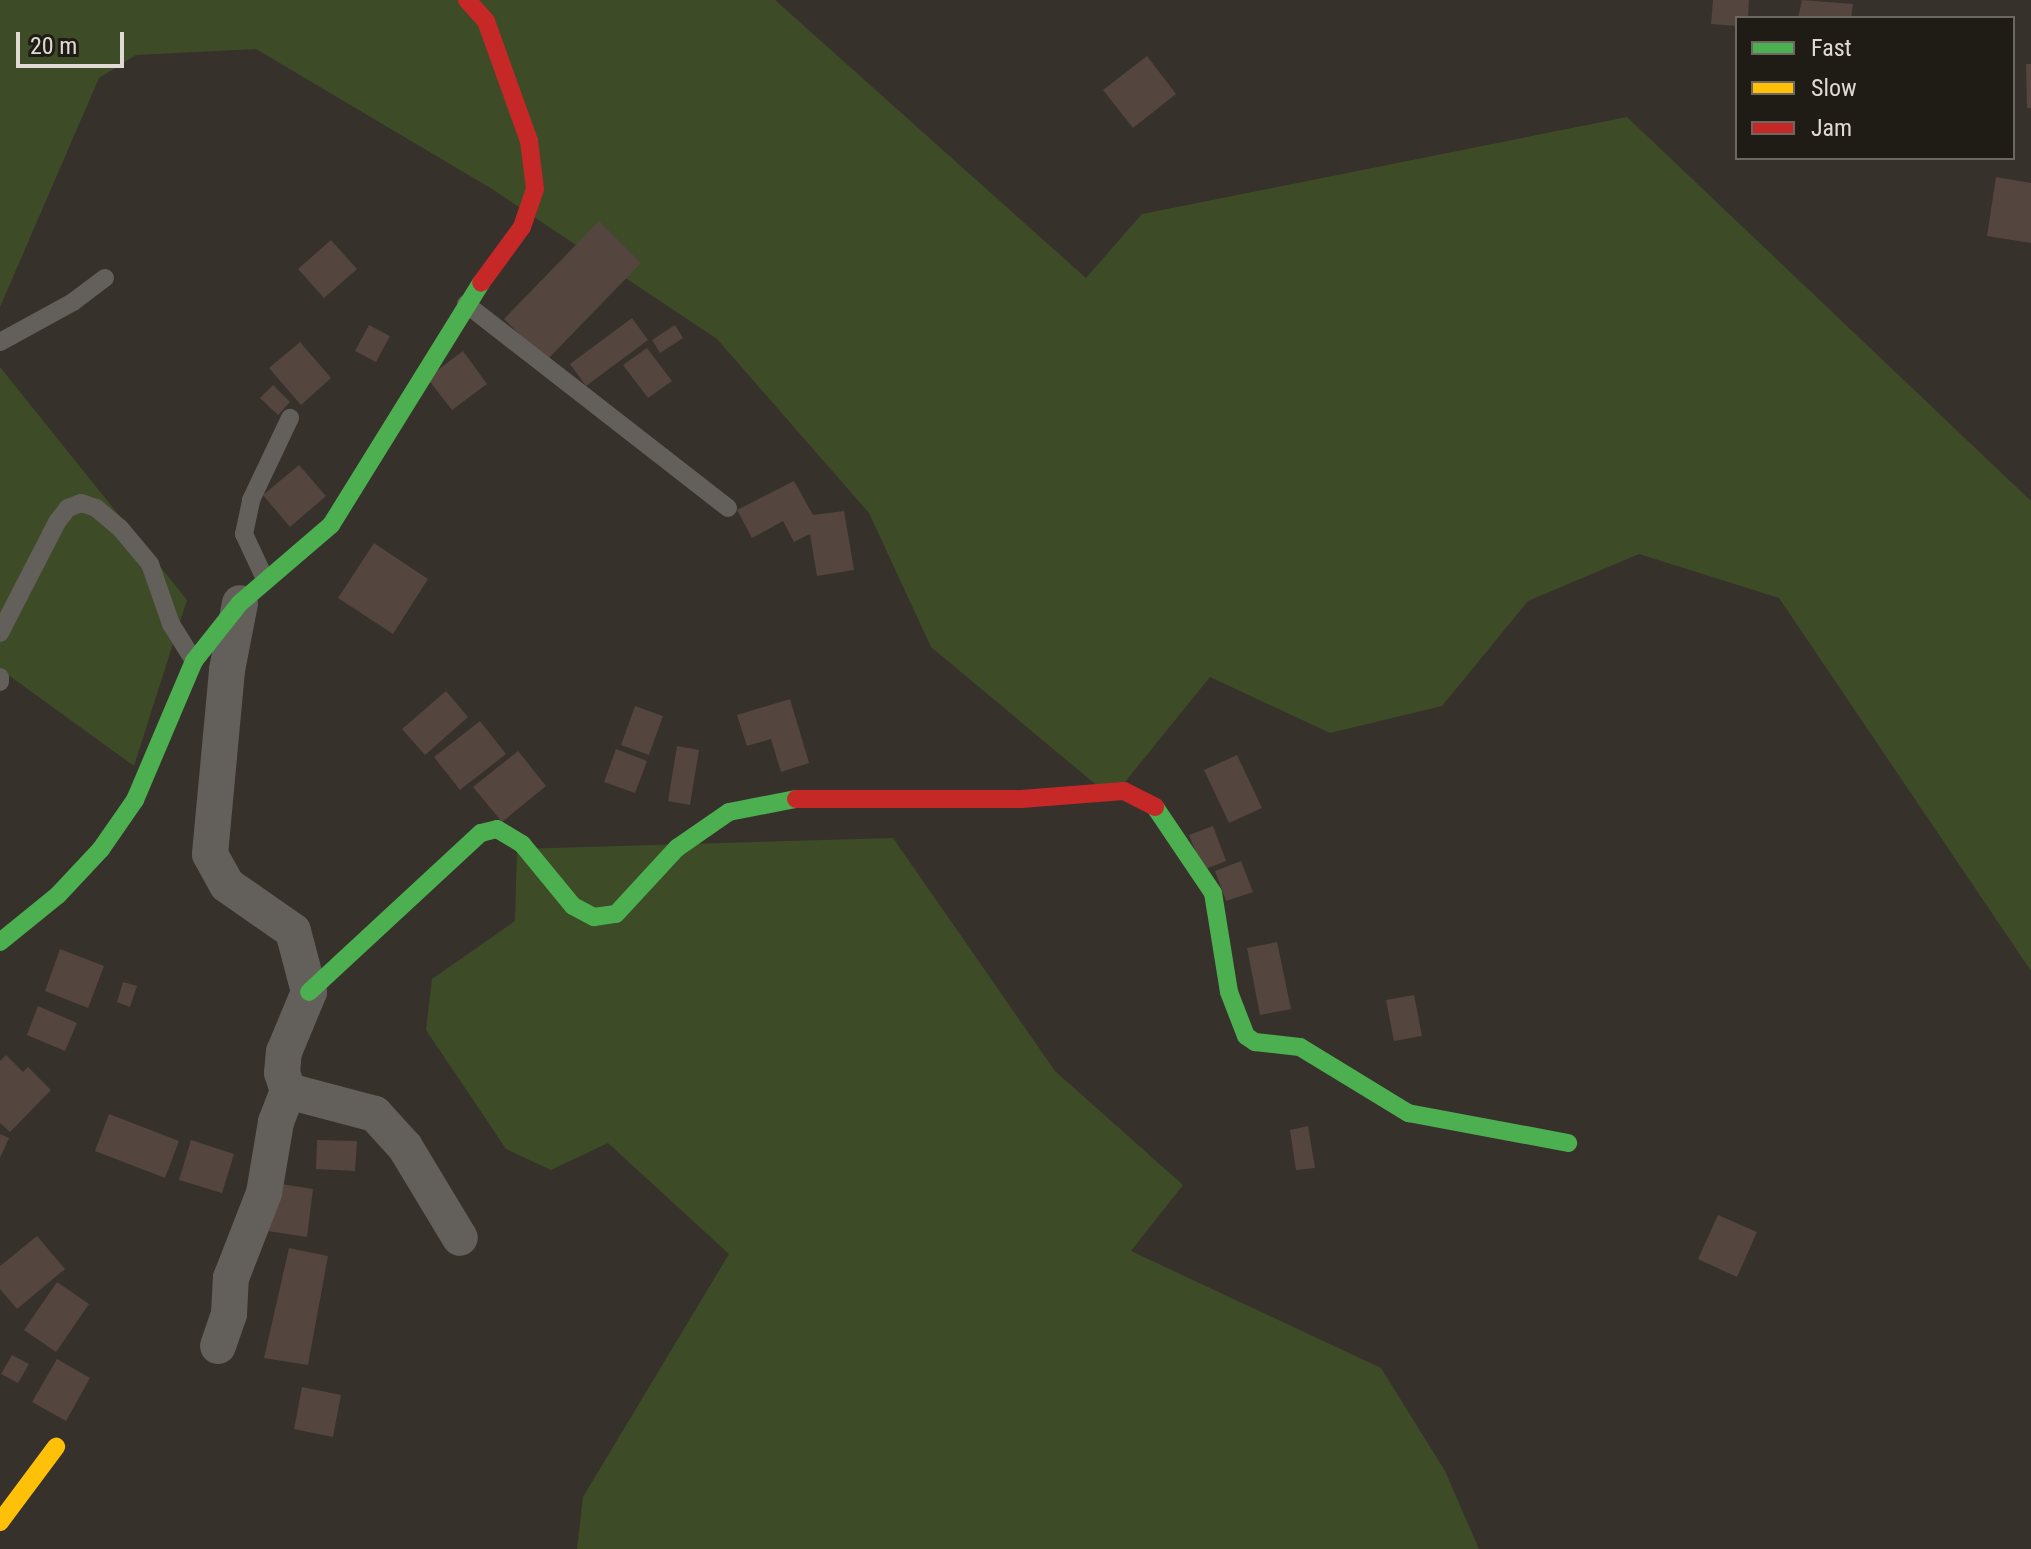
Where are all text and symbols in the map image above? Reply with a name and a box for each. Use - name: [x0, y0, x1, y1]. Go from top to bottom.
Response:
- scale bar: [20, 16, 128, 66]
- legend: [1735, 16, 2015, 160]
- text: 20 m: [30, 32, 77, 60]
- text: Fast: [1811, 34, 1852, 62]
- text: Slow: [1811, 74, 1857, 102]
- text: Jam: [1811, 114, 1852, 142]

